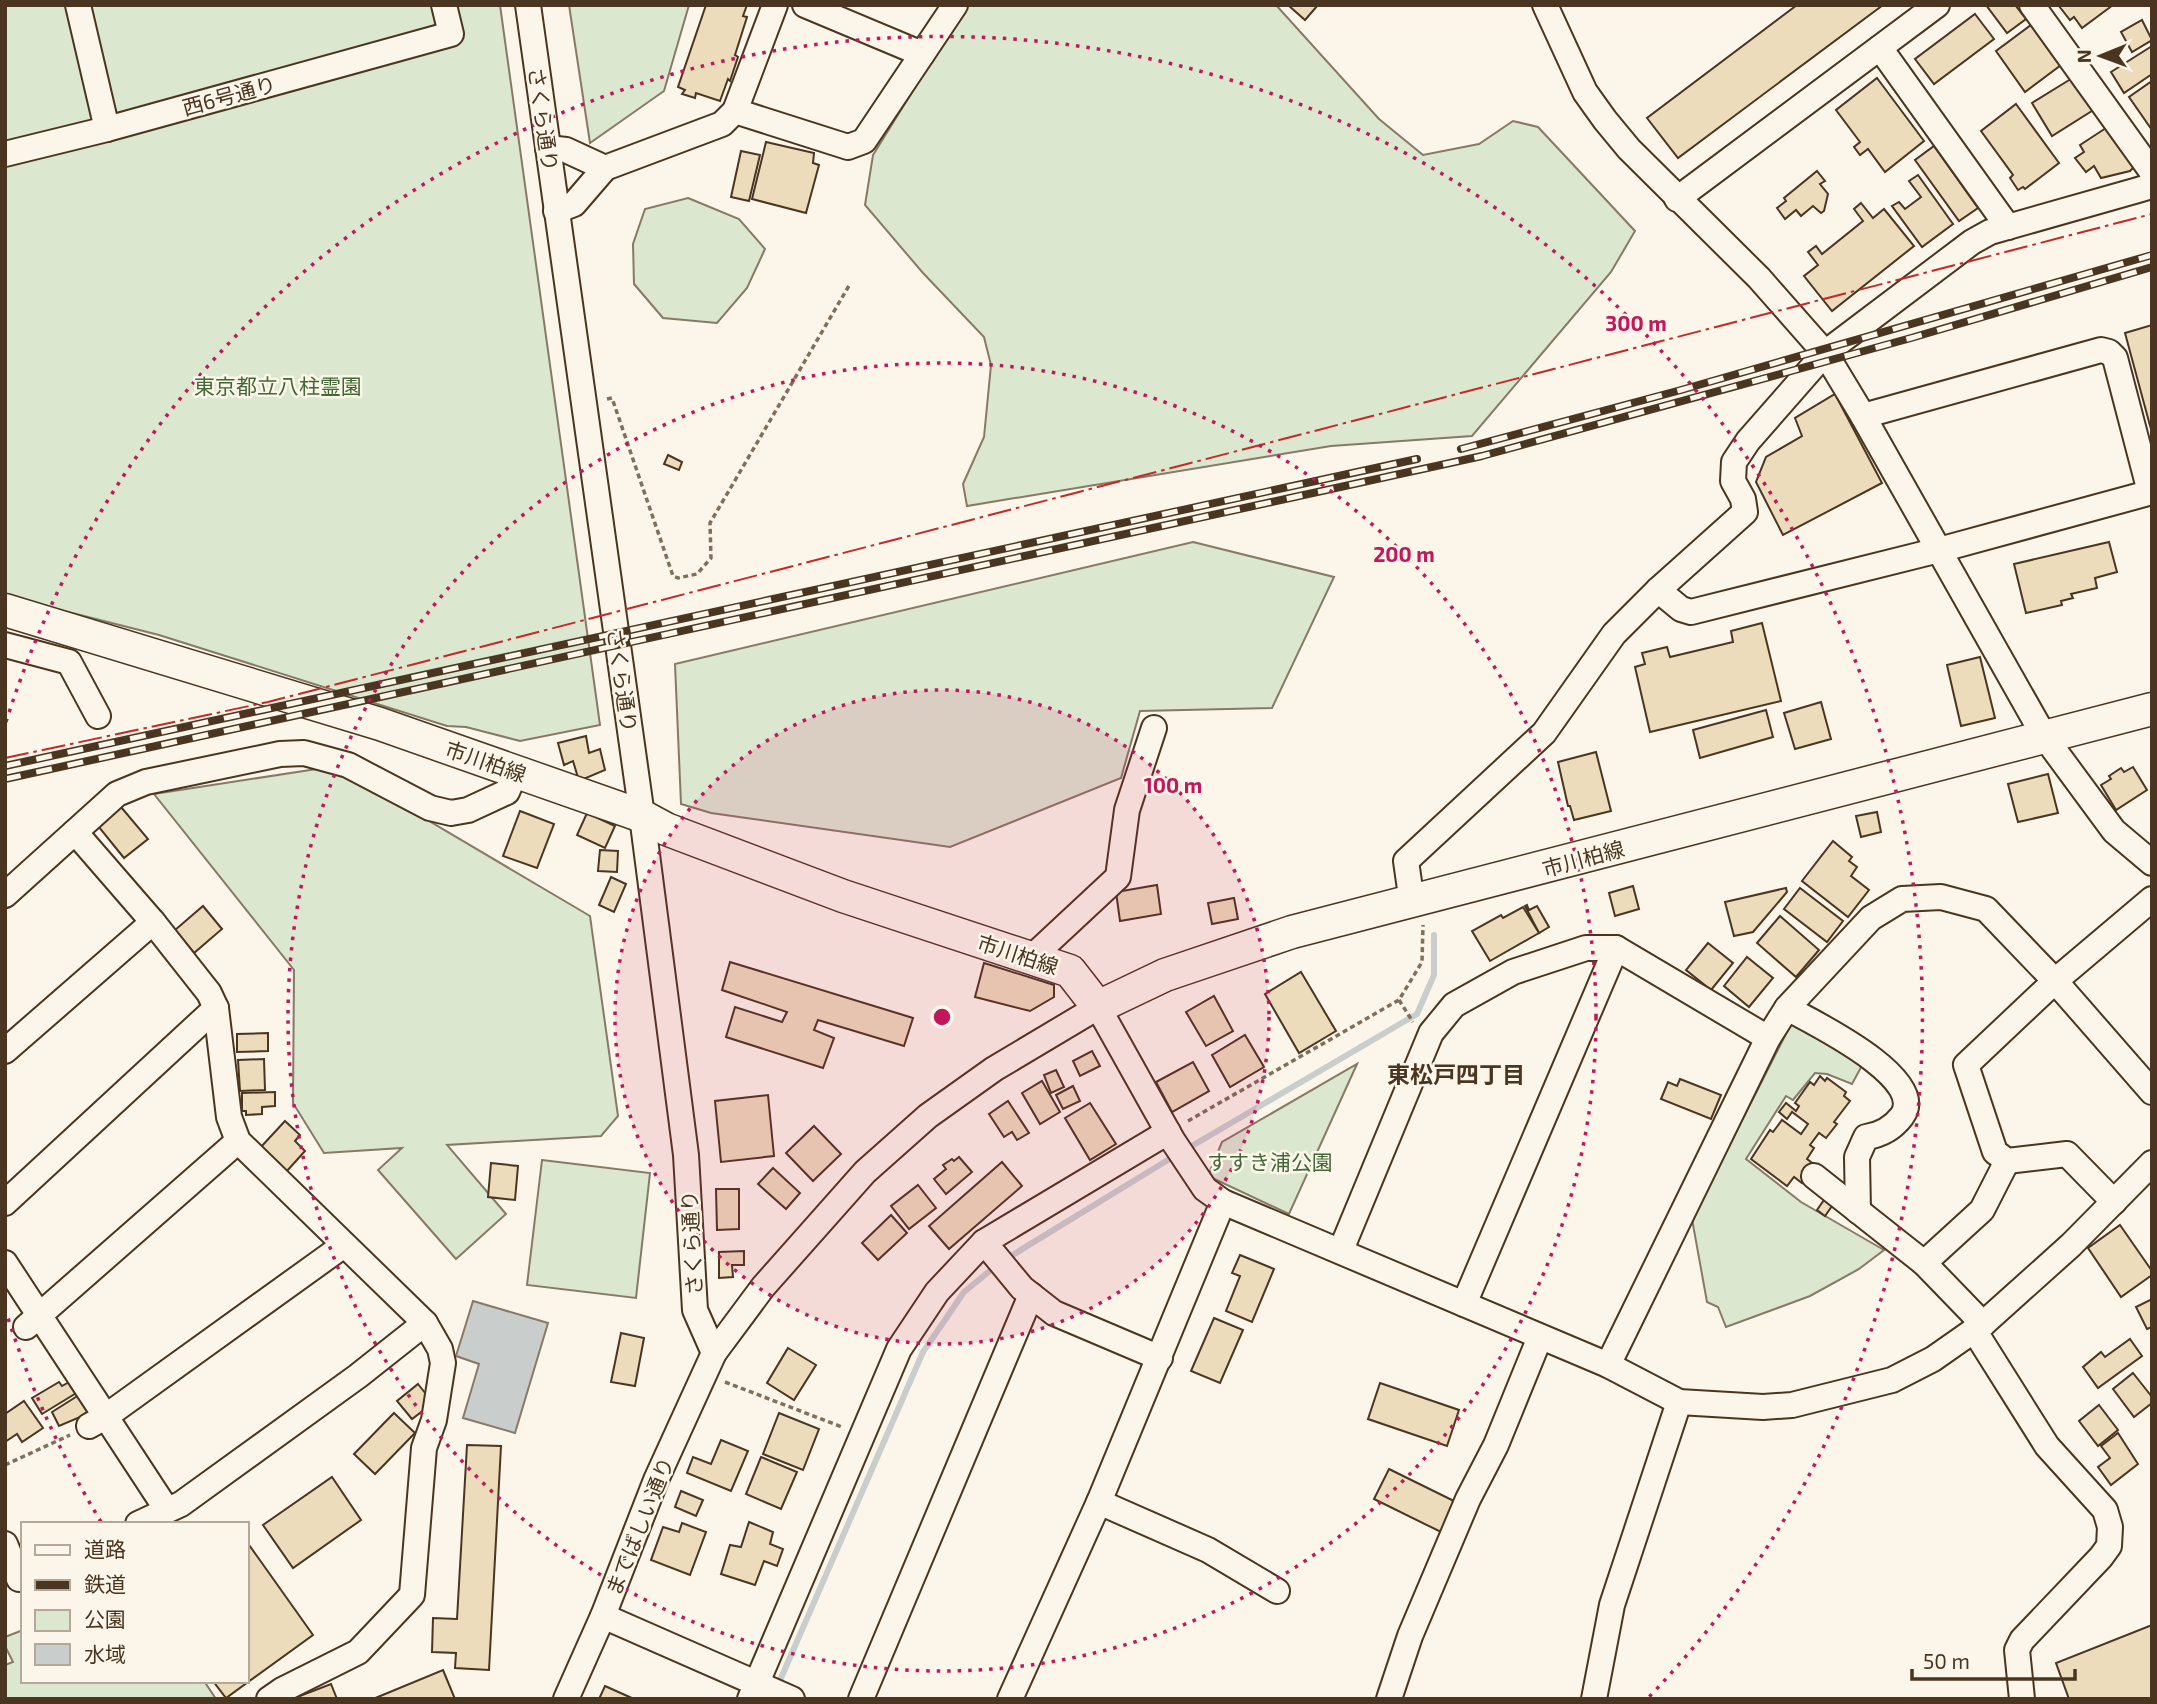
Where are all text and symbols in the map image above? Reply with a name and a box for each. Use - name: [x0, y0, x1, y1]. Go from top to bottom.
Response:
- north arrow: [2066, 21, 2136, 91]
- text: N: [2072, 49, 2095, 63]
- street label: さくら通り: [524, 65, 564, 173]
- street label: 西6号通り: [179, 71, 279, 119]
- text: 300 m: [1605, 310, 1667, 335]
- park label: 東京都立八柱霊園: [194, 373, 362, 398]
- text: 200 m: [1373, 541, 1435, 566]
- street label: さくら通り: [603, 626, 643, 734]
- street label: 市川柏線: [442, 736, 530, 786]
- text: 100 m: [1144, 772, 1202, 797]
- street label: 市川柏線: [1539, 835, 1627, 881]
- street label: 市川柏線: [974, 929, 1062, 979]
- centre of rings: [930, 1005, 954, 1029]
- district label: 東松戸四丁目: [1387, 1060, 1525, 1088]
- park label: すすき浦公園: [1207, 1149, 1333, 1174]
- street label: さくら通り: [676, 1190, 706, 1296]
- street label: までばしい通り: [600, 1453, 678, 1599]
- legend: [21, 1522, 248, 1683]
- text: 道路: [84, 1536, 126, 1561]
- text: 鉄道: [84, 1571, 126, 1596]
- text: 公園: [84, 1606, 126, 1631]
- scale bar: [1912, 1638, 2075, 1682]
- text: 水域: [84, 1641, 126, 1666]
- text: 50 m: [1923, 1648, 1970, 1673]

